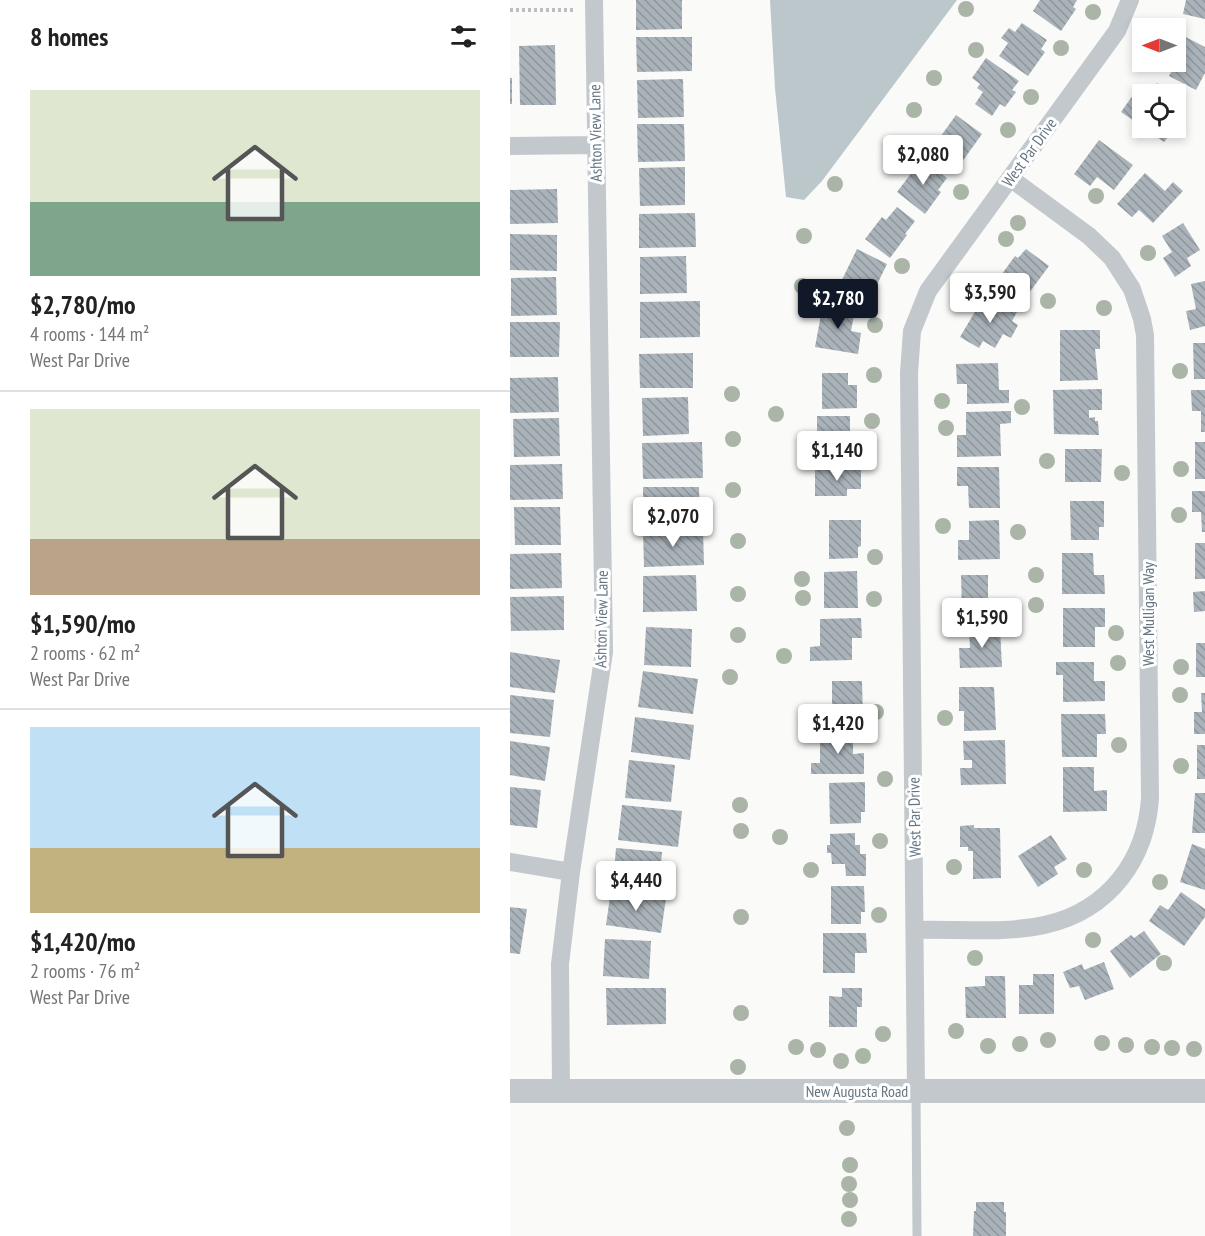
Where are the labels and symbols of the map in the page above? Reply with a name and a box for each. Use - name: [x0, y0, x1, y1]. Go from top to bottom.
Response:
- north arrow: [1132, 18, 1186, 72]
- street label: Ashton View Lane: [584, 84, 606, 182]
- street label: West Par Drive: [997, 114, 1061, 190]
- pin: $2,080: [874, 135, 972, 186]
- pin: $3,590: [941, 273, 1039, 324]
- pin: $2,780: [789, 279, 887, 330]
- pin: $1,140: [788, 431, 886, 482]
- pin: $2,070: [624, 497, 722, 548]
- street label: West Mulligan Way: [1138, 562, 1158, 666]
- street label: Ashton View Lane: [590, 570, 612, 668]
- pin: $1,590: [933, 598, 1031, 649]
- pin: $1,420: [789, 704, 887, 755]
- street label: West Par Drive: [903, 777, 925, 857]
- pin: $4,440: [587, 861, 685, 912]
- street label: New Augusta Road: [806, 1081, 908, 1101]

